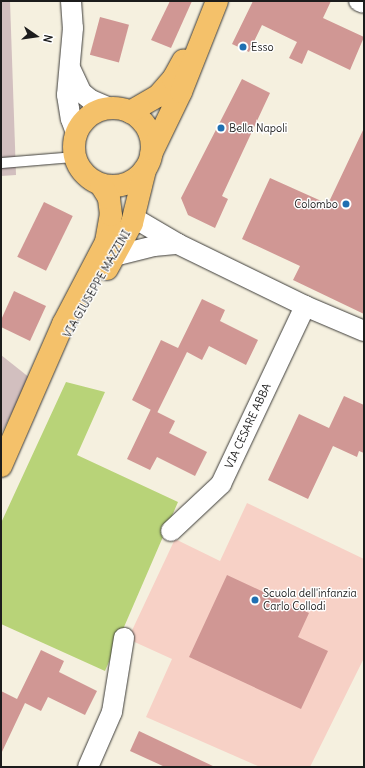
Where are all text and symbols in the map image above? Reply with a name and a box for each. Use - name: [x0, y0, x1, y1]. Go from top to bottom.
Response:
- north arrow: [16, 16, 56, 56]
- text: N: [40, 33, 55, 44]
- place label: Esso: [251, 40, 274, 54]
- marker: Esso: [238, 42, 248, 52]
- place label: Bella Napoli: [229, 121, 287, 135]
- marker: Bella Napoli: [216, 123, 226, 133]
- place label: Colombo: [294, 197, 338, 211]
- marker: Colombo: [341, 199, 351, 209]
- street label: VIA GIUSEPPE MAZZINI: [61, 228, 133, 340]
- street label: VIA CESARE ABBA: [222, 381, 274, 471]
- place label: Scuola dell'infanzia Carlo Collodi: [263, 587, 357, 613]
- marker: Scuola dell'infanzia Carlo Collodi: [250, 595, 260, 605]

